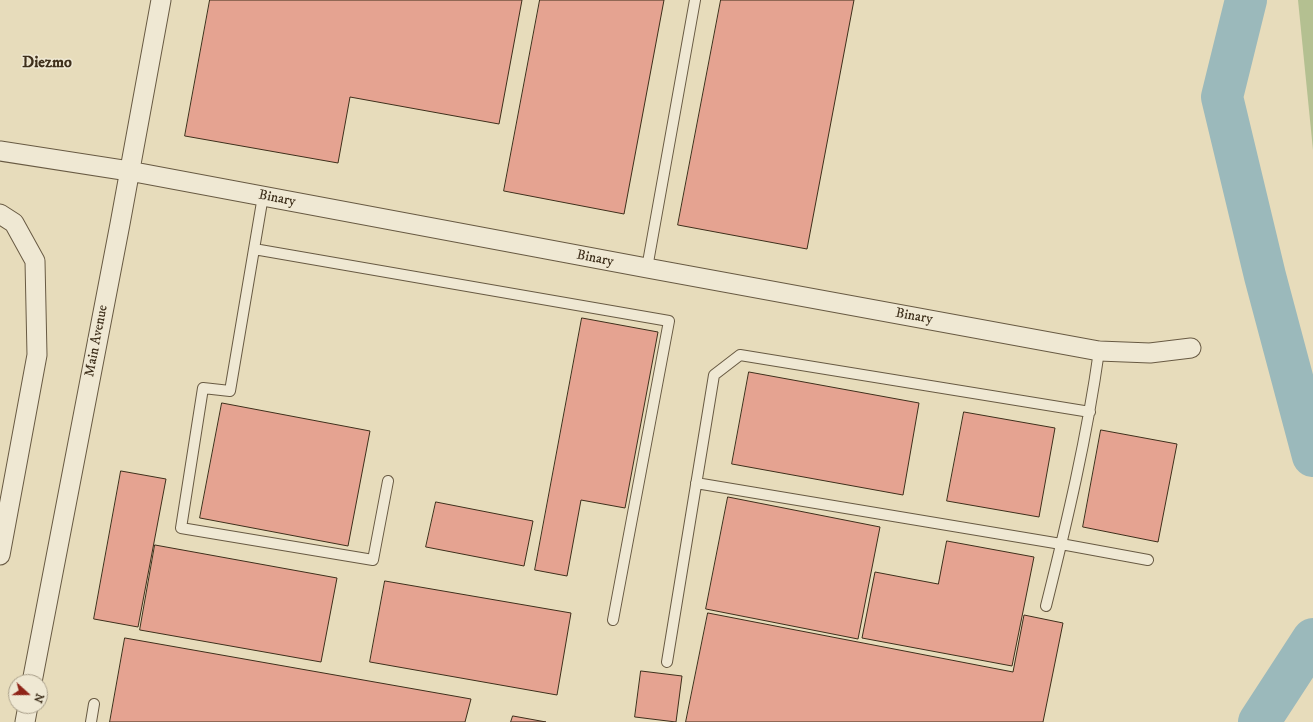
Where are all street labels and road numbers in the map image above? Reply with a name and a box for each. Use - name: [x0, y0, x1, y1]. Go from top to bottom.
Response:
- street label: Binary: [257, 187, 297, 211]
- street label: Binary: [575, 247, 615, 271]
- street label: Main Avenue: [82, 304, 112, 378]
- street label: Binary: [894, 305, 934, 329]

